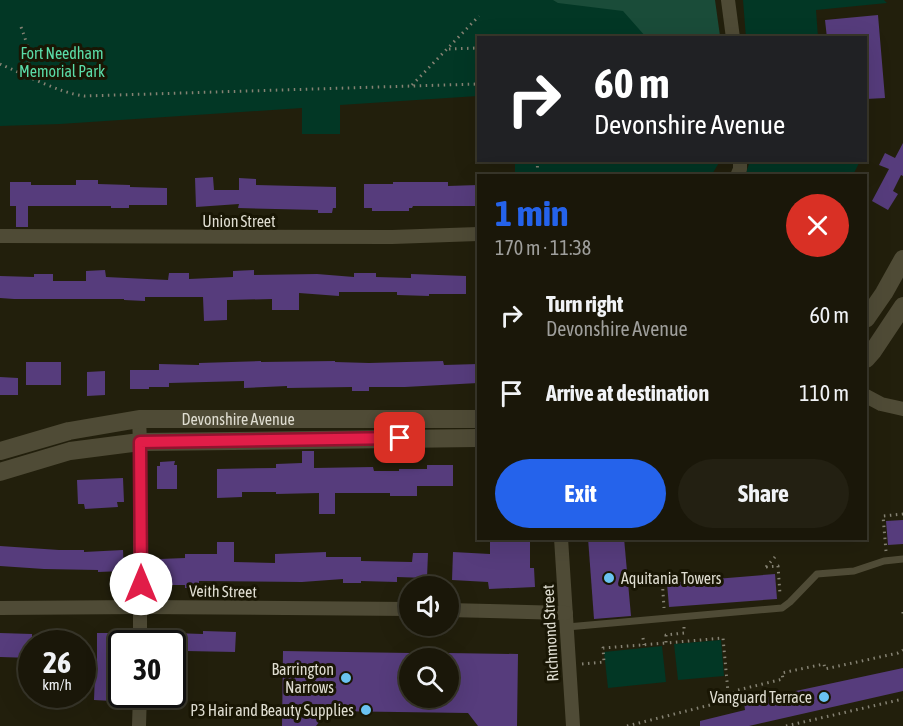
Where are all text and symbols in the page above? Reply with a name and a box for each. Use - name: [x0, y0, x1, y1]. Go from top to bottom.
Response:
- park label: Fort Needham Memorial Park: [19, 44, 105, 80]
- text: 60 m: [594, 59, 669, 107]
- icon: right: [495, 60, 573, 138]
- text: Devonshire Avenue: [594, 109, 785, 140]
- text: 1 min: [495, 192, 569, 234]
- button: close: [786, 194, 849, 257]
- street label: Union Street: [202, 212, 276, 230]
- text: 170 m · 11:38: [495, 236, 591, 259]
- text: Turn right: [546, 291, 623, 317]
- icon: right: [495, 299, 528, 332]
- text: 60 m: [809, 302, 849, 328]
- text: Devonshire Avenue: [546, 317, 688, 340]
- icon: arrive: [495, 377, 528, 410]
- text: Arrive at destination: [546, 380, 709, 406]
- text: 110 m: [799, 380, 849, 406]
- street label: Devonshire Avenue: [181, 410, 295, 428]
- pin: [374, 412, 425, 463]
- icon: arrive: [383, 421, 416, 454]
- button: Exit: [495, 459, 666, 528]
- button: Share: [678, 459, 849, 528]
- position arrow: [109, 552, 173, 616]
- place label: Aquitania Towers: [621, 569, 722, 588]
- marker: Aquitania Towers: [602, 571, 616, 585]
- map controls: [399, 576, 459, 708]
- button: sound: [399, 576, 459, 636]
- street label: Veith Street: [189, 581, 258, 601]
- street label: Richmond Street: [538, 584, 562, 682]
- speed limit sign: 30: [108, 630, 186, 708]
- text: 26: [43, 645, 71, 679]
- button: search: [399, 648, 459, 708]
- place label: Barrington Narrows: [271, 660, 334, 696]
- marker: Barrington Narrows: [339, 671, 353, 685]
- text: km/h: [42, 676, 72, 693]
- place label: Vanguard Terrace: [710, 688, 812, 707]
- marker: Vanguard Terrace: [817, 690, 831, 704]
- place label: P3 Hair and Beauty Supplies: [190, 701, 354, 720]
- marker: P3 Hair and Beauty Supplies: [359, 703, 373, 717]

